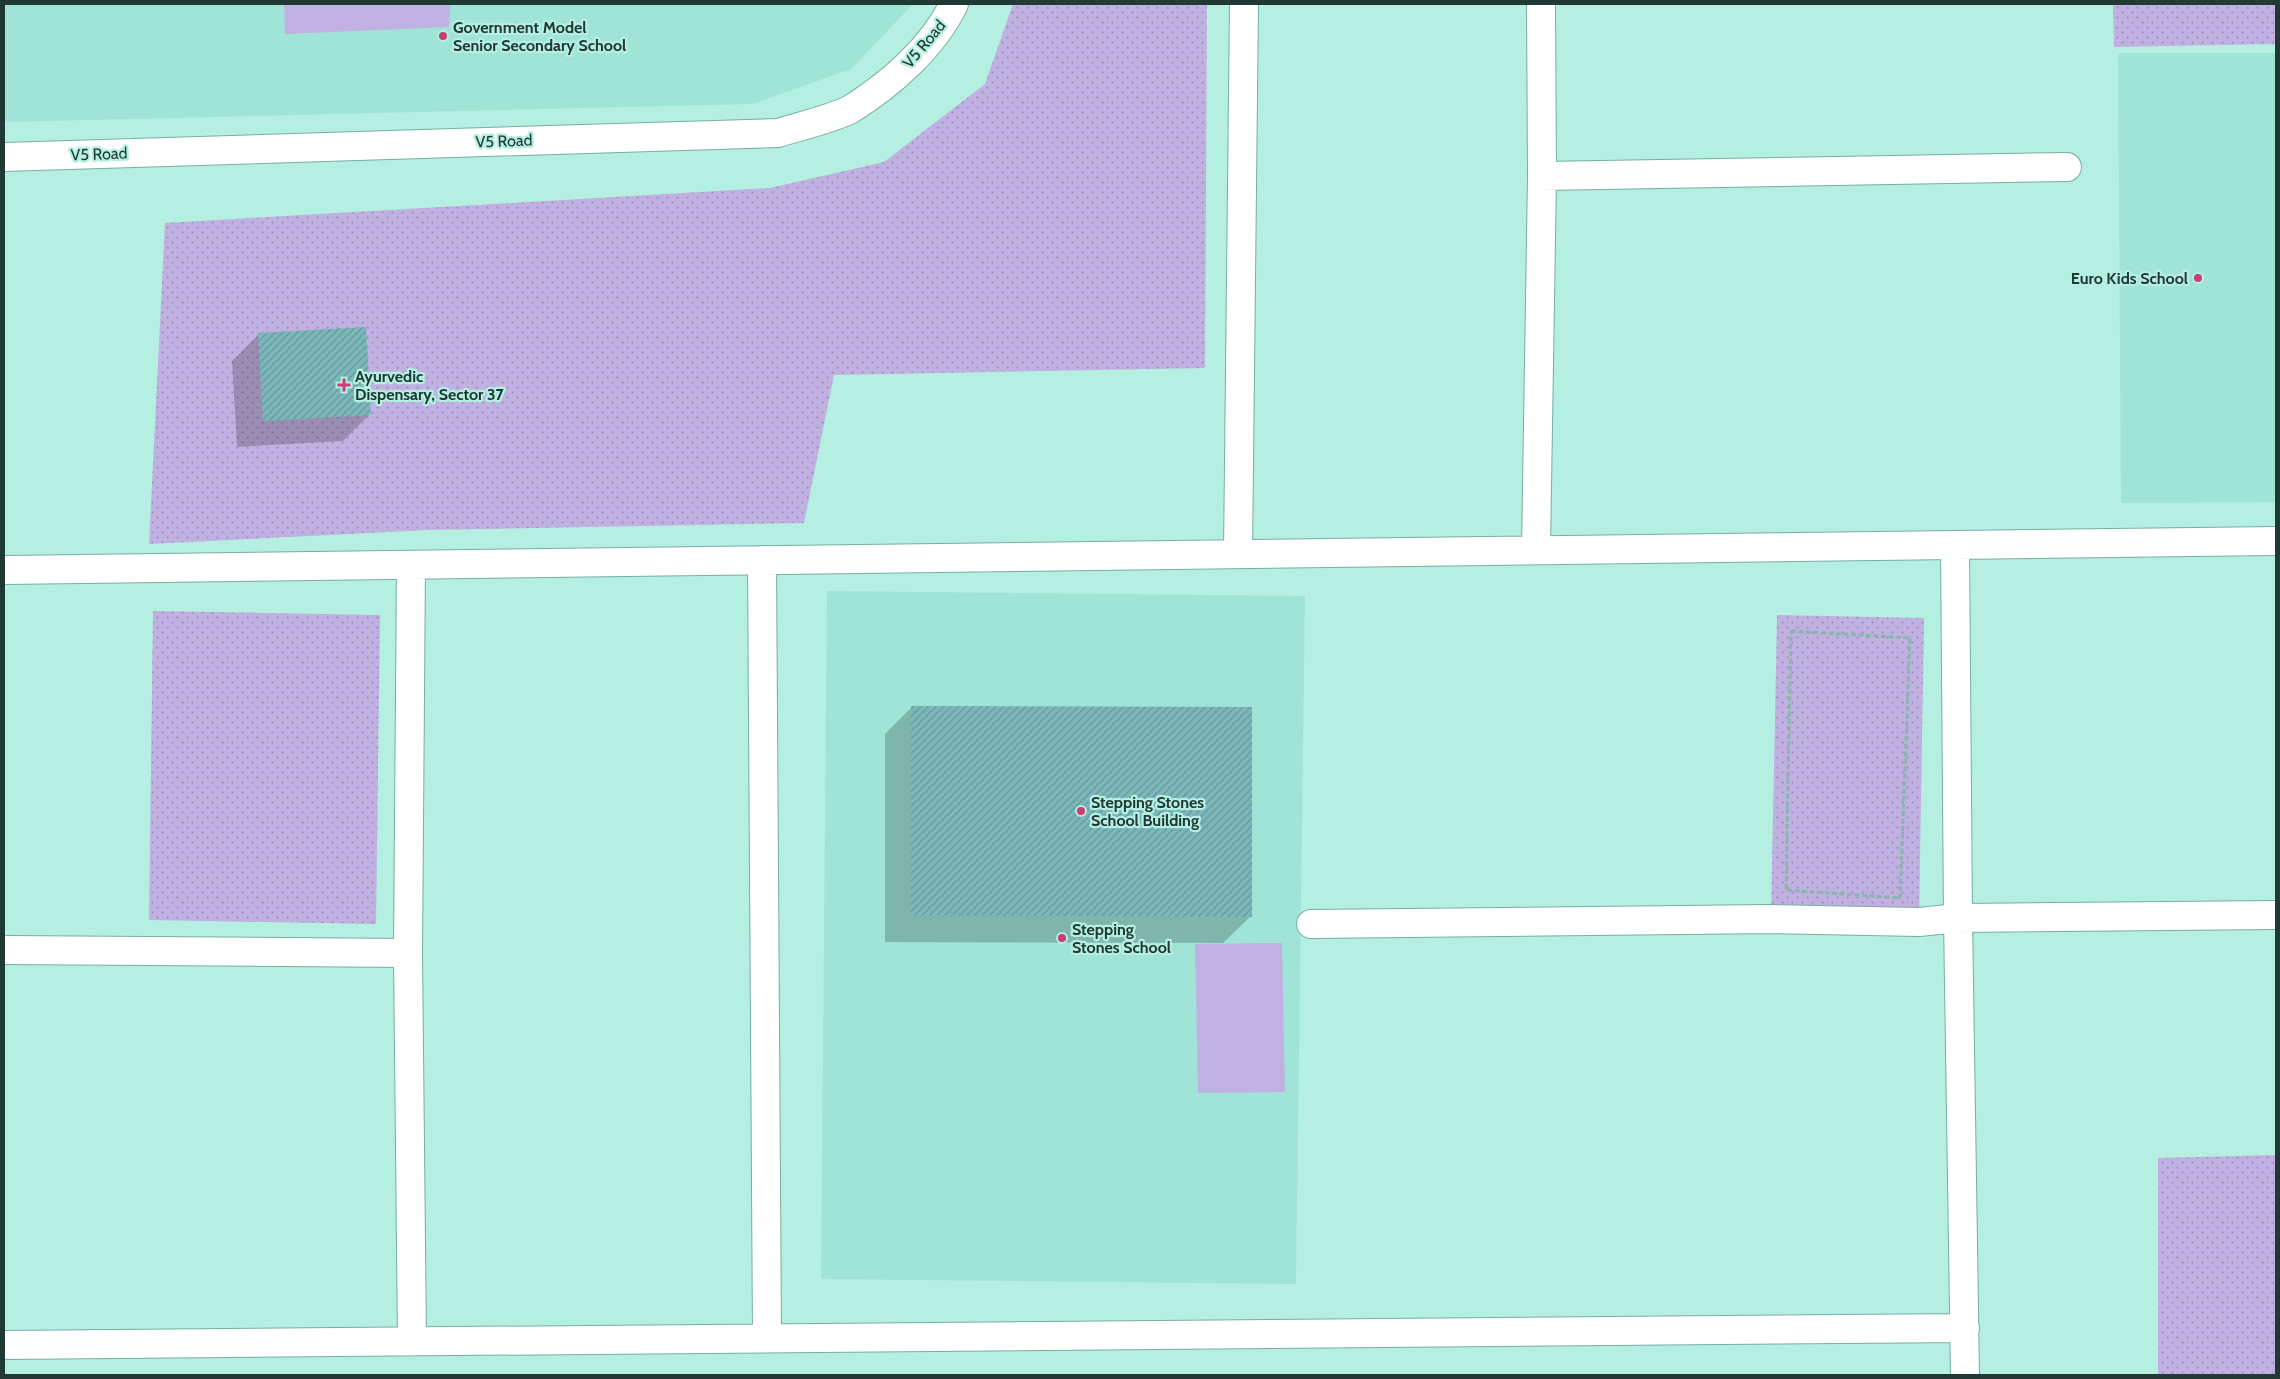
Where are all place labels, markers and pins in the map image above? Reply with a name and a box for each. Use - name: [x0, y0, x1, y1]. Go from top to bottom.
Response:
- place label: Government Model Senior Secondary School: [453, 18, 626, 55]
- marker: Government Model Senior Secondary School: [437, 30, 449, 42]
- place label: Euro Kids School: [2071, 269, 2188, 288]
- marker: Euro Kids School: [2192, 272, 2204, 284]
- place label: Ayurvedic Dispensary, Sector 37: [355, 367, 505, 404]
- marker: Ayurvedic Dispensary, Sector 37: [337, 378, 351, 392]
- place label: Stepping Stones School Building: [1091, 793, 1204, 830]
- marker: Stepping Stones School Building: [1075, 805, 1087, 817]
- place label: Stepping Stones School: [1072, 920, 1171, 957]
- marker: Stepping Stones School: [1056, 932, 1068, 944]

